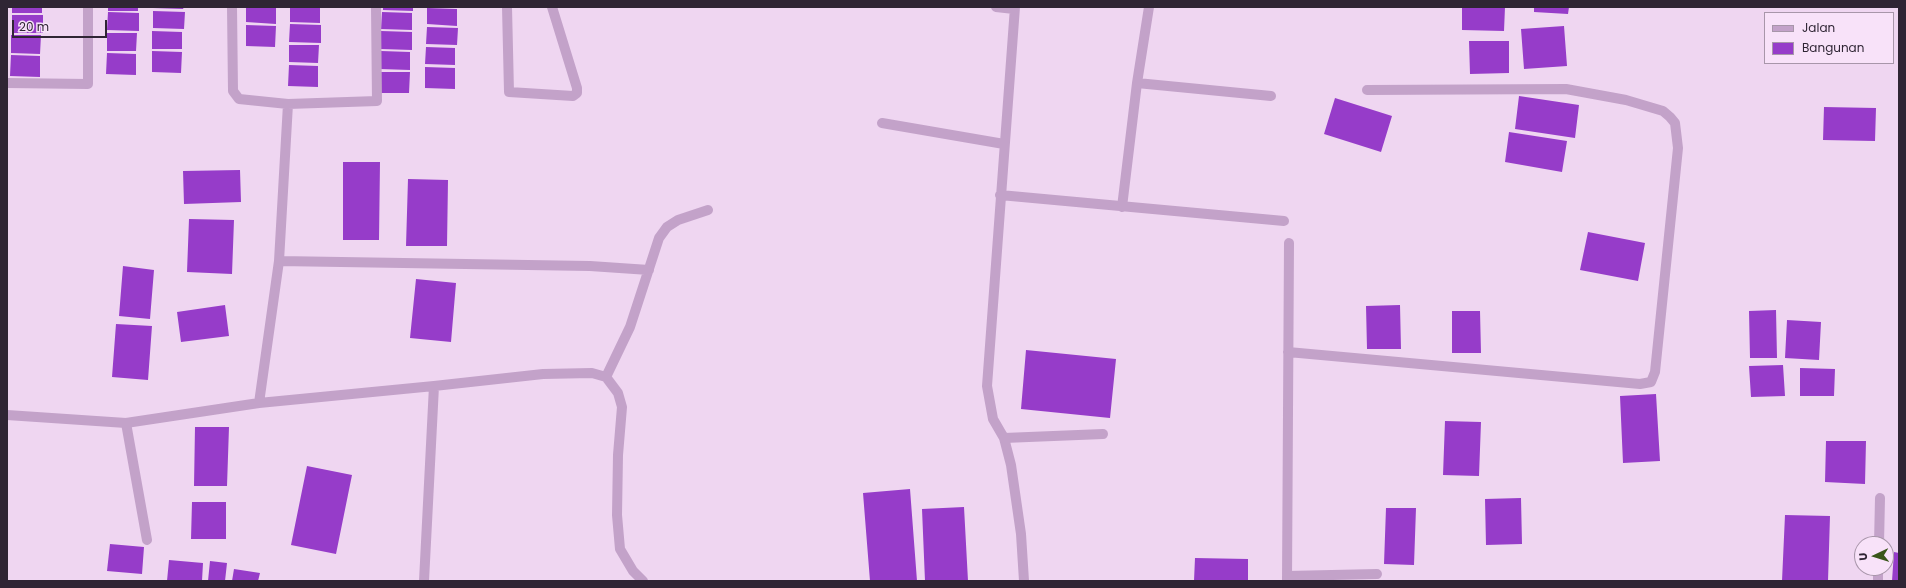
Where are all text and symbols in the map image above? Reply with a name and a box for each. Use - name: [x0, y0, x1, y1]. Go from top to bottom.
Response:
- scale bar: [14, 12, 109, 38]
- legend: [1764, 12, 1894, 64]
- text: 20 m: [19, 18, 49, 35]
- text: Jalan: [1802, 19, 1835, 36]
- text: Bangunan: [1802, 39, 1864, 56]
- north arrow: [1854, 536, 1894, 576]
- text: U: [1855, 552, 1871, 561]

